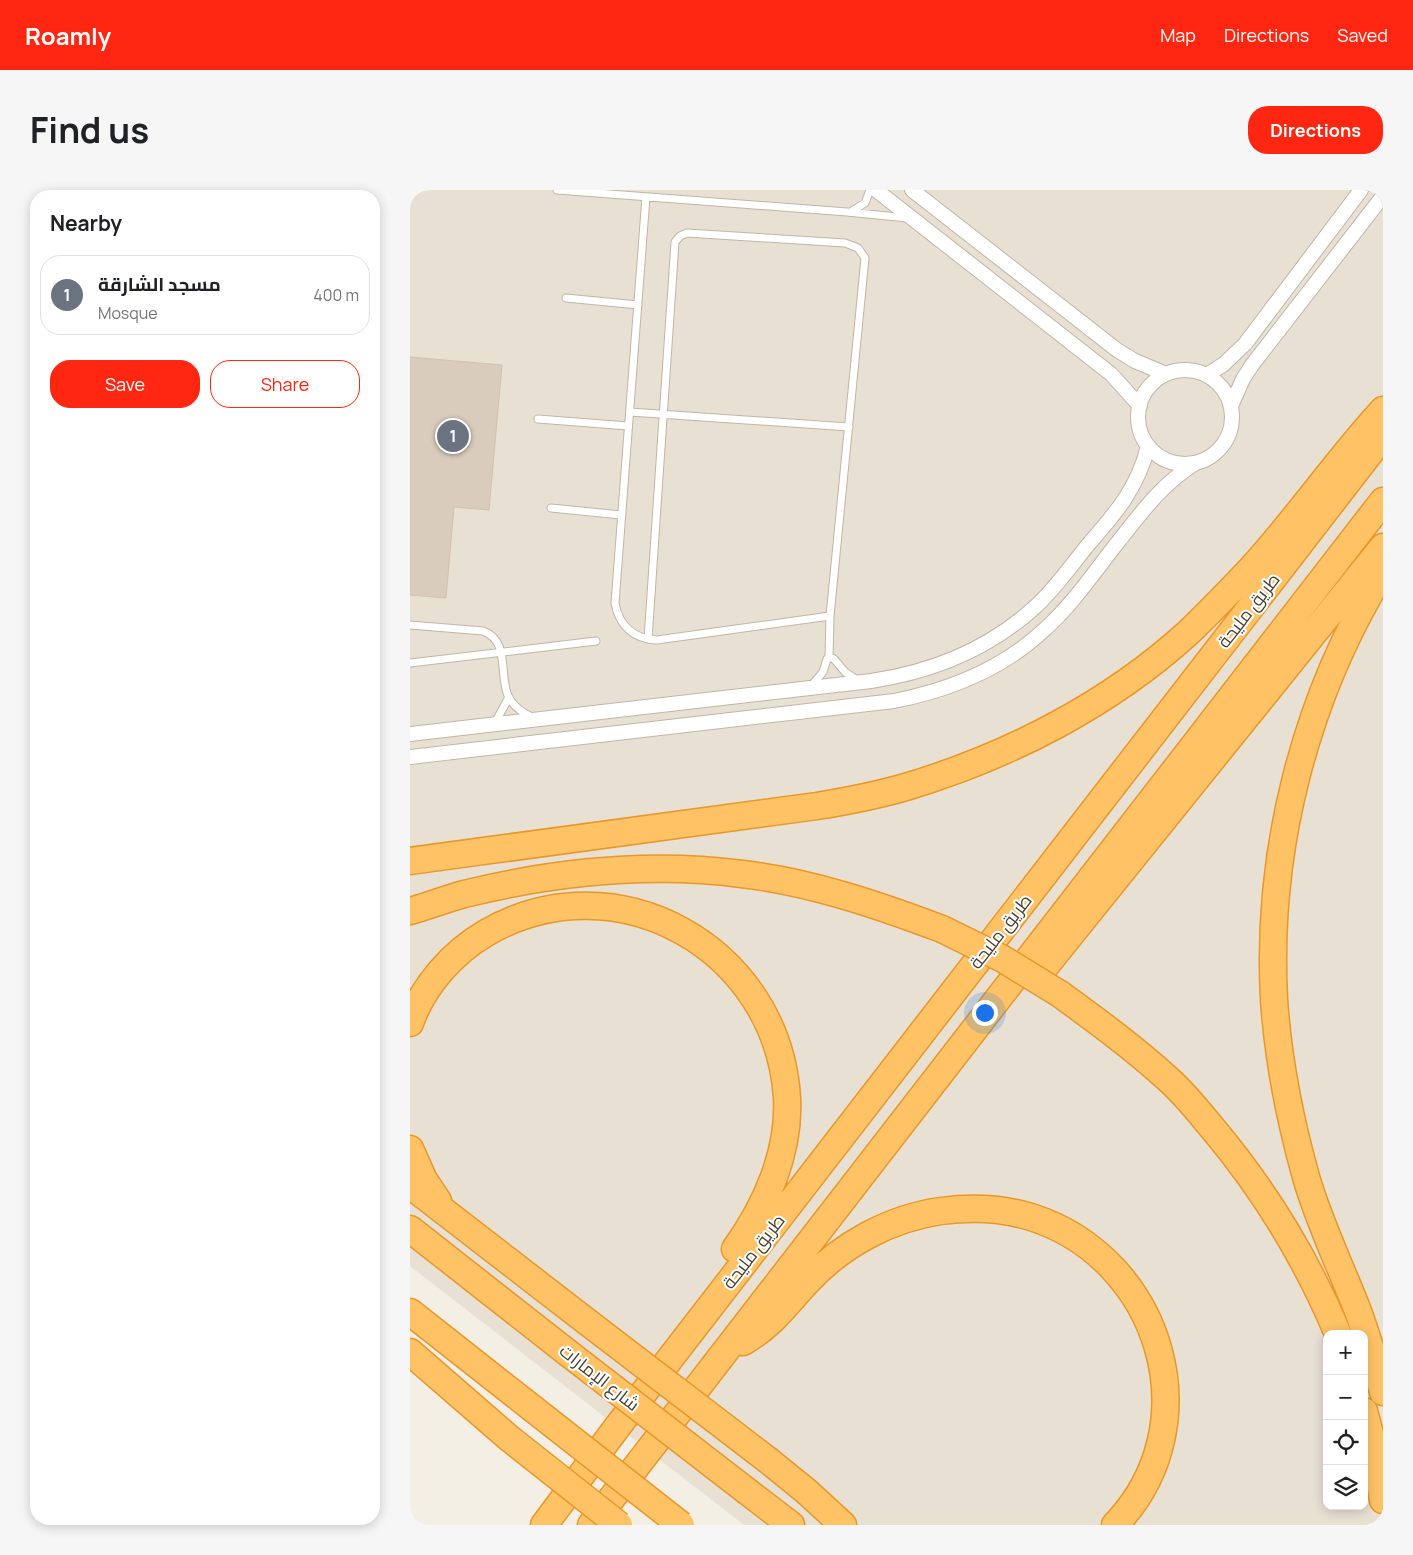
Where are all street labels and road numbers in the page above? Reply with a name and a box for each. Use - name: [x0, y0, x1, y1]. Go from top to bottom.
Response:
- street label: طريق مليحة: [1211, 568, 1285, 653]
- street label: طريق مليحة: [963, 889, 1037, 974]
- street label: طريق مليحة: [716, 1209, 790, 1294]
- street label: شارع الإمارات: [554, 1338, 645, 1417]

